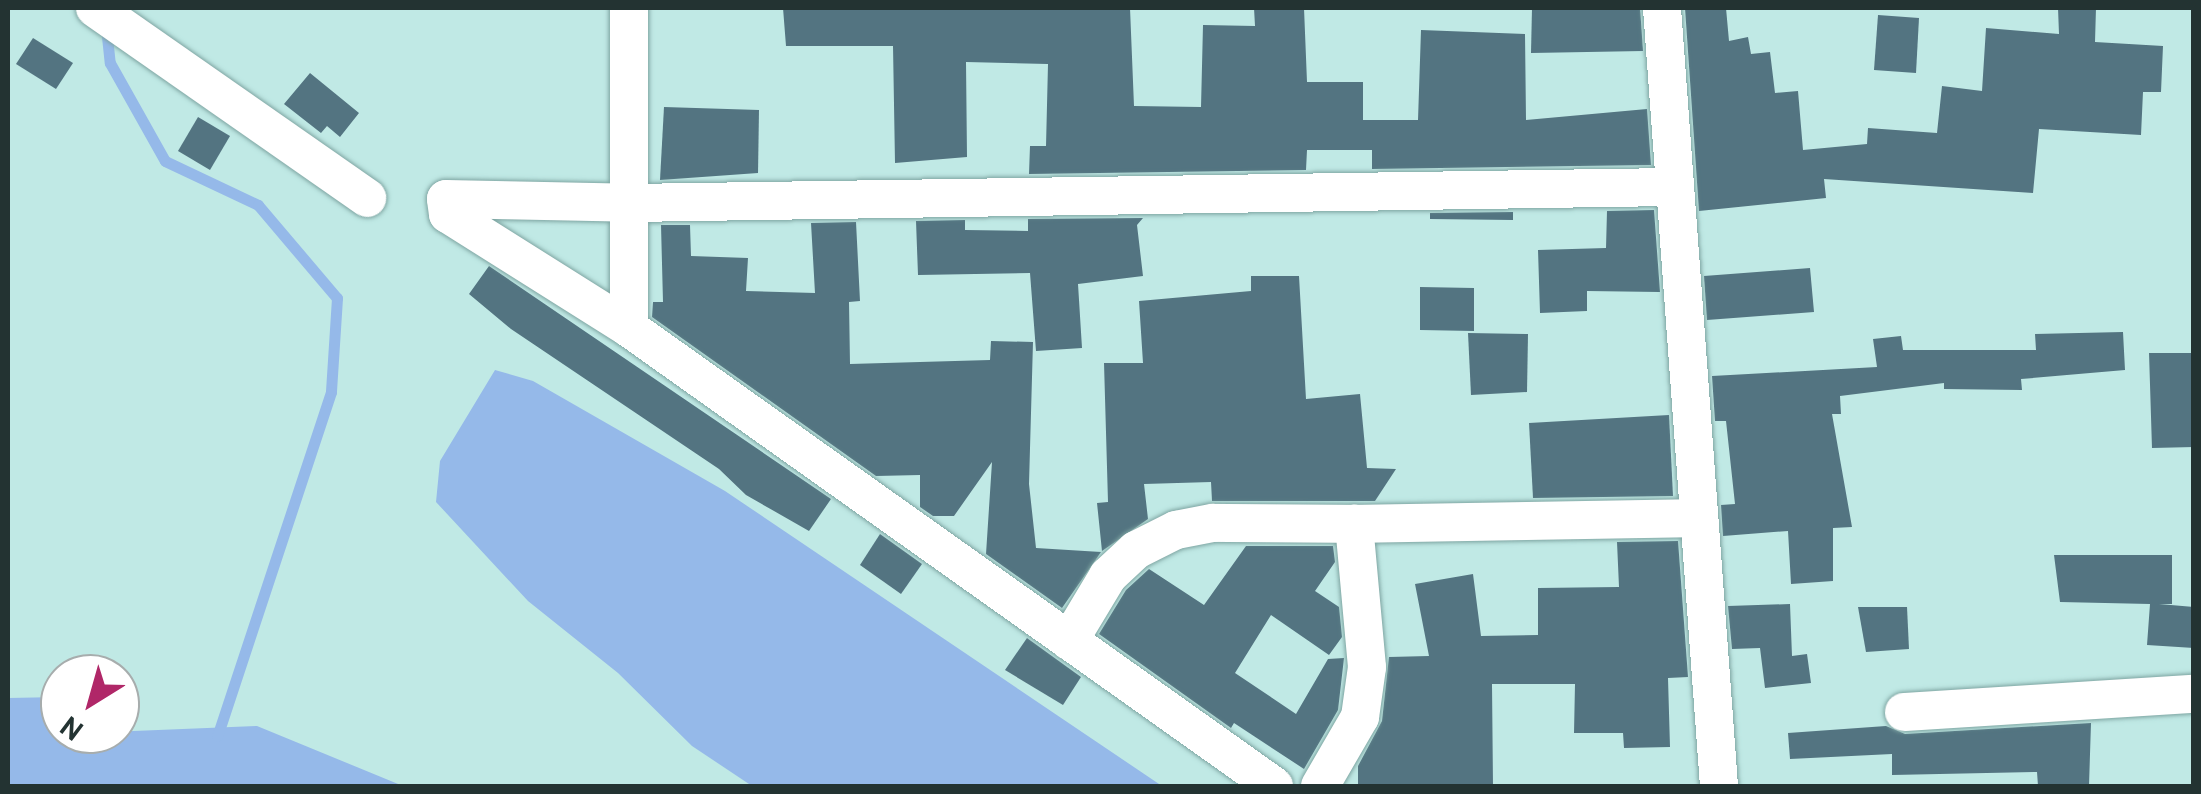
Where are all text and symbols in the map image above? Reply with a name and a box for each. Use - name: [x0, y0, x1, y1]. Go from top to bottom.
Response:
- north arrow: [40, 654, 140, 754]
- text: N: [54, 706, 92, 747]

